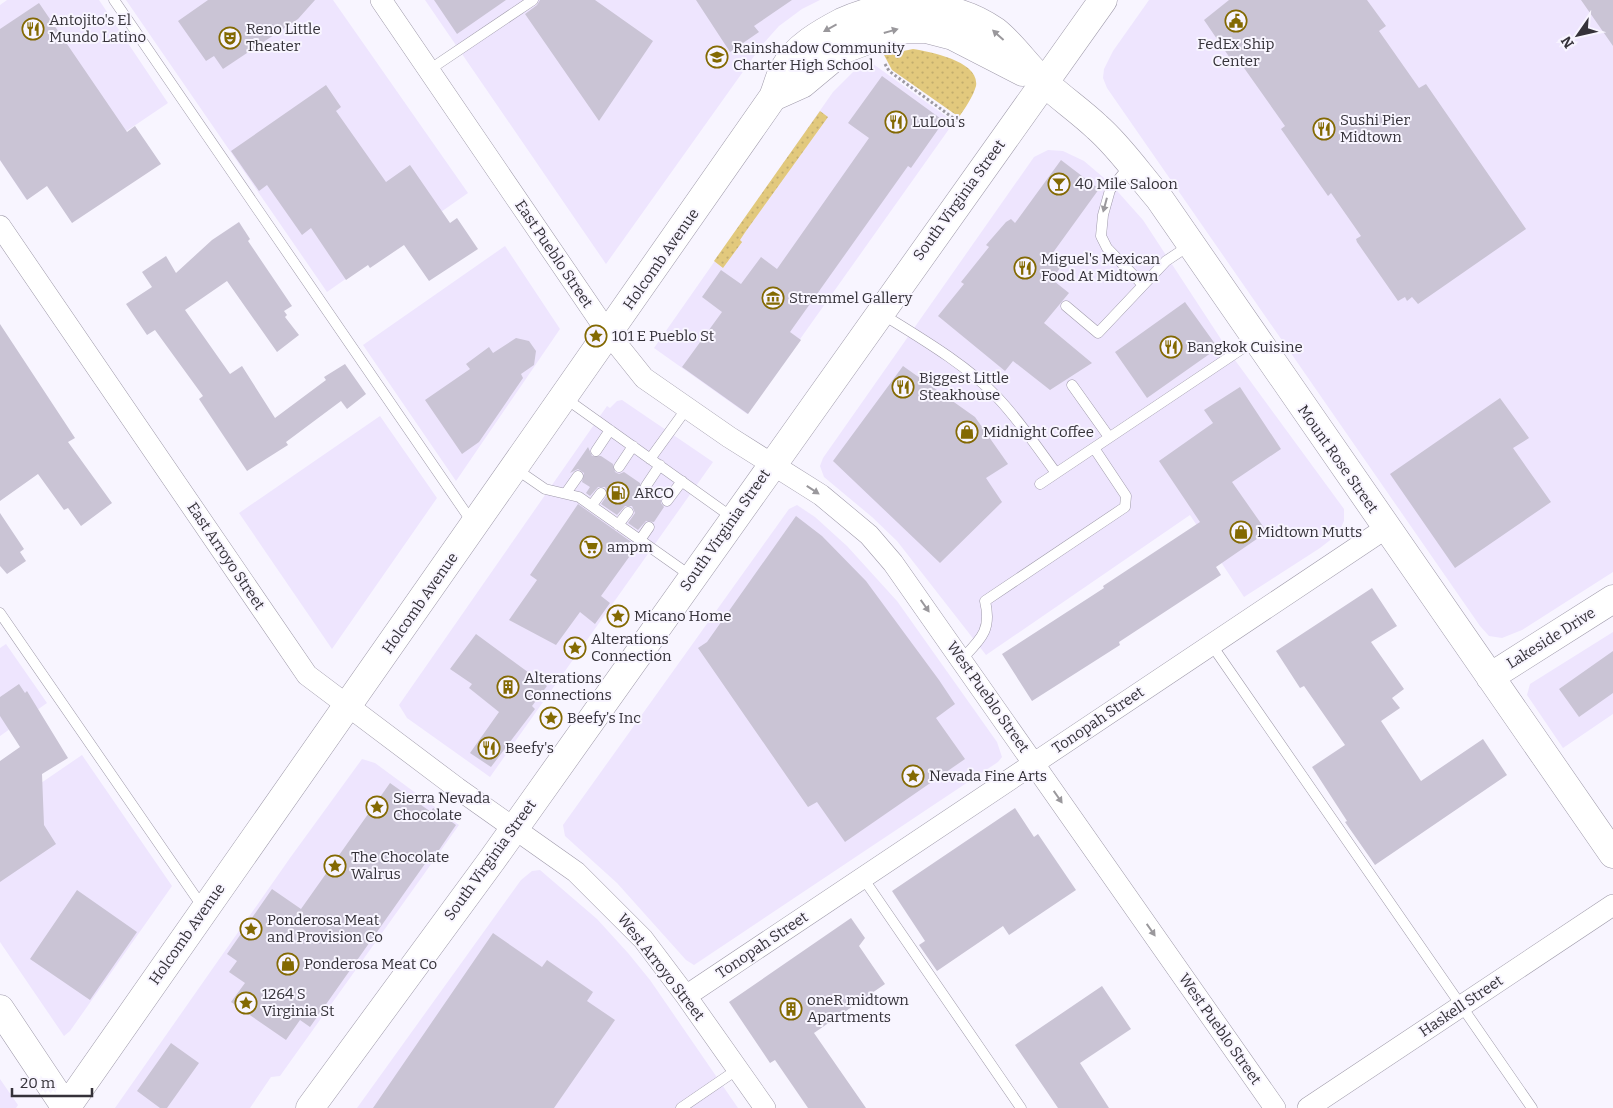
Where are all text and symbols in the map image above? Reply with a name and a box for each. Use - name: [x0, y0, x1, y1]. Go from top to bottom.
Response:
- public building icon: FedEx Ship Center: [1224, 9, 1248, 33]
- north arrow: [1553, 10, 1603, 60]
- place label: Antojito's El Mundo Latino: [49, 11, 146, 46]
- restaurant icon: Antojito's El Mundo Latino: [21, 17, 45, 41]
- place label: Reno Little Theater: [246, 20, 321, 55]
- one-way arrow: [823, 24, 838, 32]
- theatre icon: Reno Little Theater: [218, 26, 242, 50]
- one-way arrow: [883, 27, 898, 35]
- one-way arrow: [991, 29, 1004, 40]
- text: N: [1557, 33, 1578, 51]
- place label: FedEx Ship Center: [1198, 35, 1274, 70]
- place label: Rainshadow Community Charter High School: [733, 39, 905, 74]
- school or university icon: Rainshadow Community Charter High School: [705, 45, 729, 69]
- restaurant icon: LuLou's: [884, 110, 908, 134]
- place label: Sushi Pier Midtown: [1340, 111, 1410, 146]
- place label: LuLou's: [912, 113, 965, 131]
- restaurant icon: Sushi Pier Midtown: [1312, 117, 1336, 141]
- street label: South Virginia Street: [909, 136, 1009, 264]
- bar icon: 40 Mile Saloon: [1047, 172, 1071, 196]
- place label: 40 Mile Saloon: [1075, 175, 1178, 193]
- street label: East Pueblo Street: [511, 197, 597, 312]
- one-way arrow: [1101, 198, 1109, 213]
- street label: Holcomb Avenue: [619, 205, 703, 313]
- place label: Miguel's Mexican Food At Midtown: [1041, 250, 1161, 285]
- restaurant icon: Miguel's Mexican Food At Midtown: [1013, 256, 1037, 280]
- museum icon: Stremmel Gallery: [761, 286, 785, 310]
- place label: Stremmel Gallery: [789, 289, 913, 307]
- place icon: 101 E Pueblo St: [584, 324, 608, 348]
- place label: 101 E Pueblo St: [612, 327, 715, 345]
- restaurant icon: Bangkok Cuisine: [1159, 335, 1183, 359]
- place label: Bangkok Cuisine: [1187, 338, 1303, 356]
- place label: Biggest Little Steakhouse: [919, 369, 1009, 404]
- restaurant icon: Biggest Little Steakhouse: [891, 375, 915, 399]
- street label: Mount Rose Street: [1294, 401, 1382, 517]
- shop icon: Midnight Coffee: [955, 420, 979, 444]
- place label: Midnight Coffee: [983, 423, 1094, 441]
- street label: South Virginia Street: [676, 465, 774, 594]
- fuel station icon: ARCO: [606, 481, 630, 505]
- place label: ARCO: [634, 484, 674, 502]
- one-way arrow: [806, 485, 819, 495]
- street label: East Arroyo Street: [183, 499, 269, 614]
- shop icon: Midtown Mutts: [1229, 520, 1253, 544]
- place label: Midtown Mutts: [1257, 523, 1362, 541]
- supermarket icon: ampm: [579, 535, 603, 559]
- place label: ampm: [607, 538, 653, 556]
- street label: Holcomb Avenue: [378, 549, 462, 657]
- one-way arrow: [920, 599, 930, 613]
- place icon: Micano Home: [606, 604, 630, 628]
- street label: Lakeside Drive: [1503, 604, 1599, 672]
- place label: Micano Home: [634, 607, 731, 625]
- place label: Alterations Connection: [591, 630, 672, 665]
- place icon: Alterations Connection: [563, 636, 587, 660]
- street label: West Pueblo Street: [943, 638, 1033, 756]
- place label: Alterations Connections: [524, 669, 612, 704]
- building icon: Alterations Connections: [496, 675, 520, 699]
- street label: Tonopah Street: [1049, 682, 1148, 757]
- place icon: Beefy’s Inc: [539, 706, 563, 730]
- place label: Beefy’s Inc: [567, 709, 641, 727]
- restaurant icon: Beefy's: [477, 736, 501, 760]
- place label: Beefy's: [505, 739, 554, 757]
- place icon: Nevada Fine Arts: [901, 764, 925, 788]
- place label: Nevada Fine Arts: [929, 767, 1047, 785]
- place label: Sierra Nevada Chocolate: [393, 789, 490, 824]
- one-way arrow: [1053, 790, 1063, 803]
- place icon: Sierra Nevada Chocolate: [365, 795, 389, 819]
- street label: South Virginia Street: [440, 796, 540, 924]
- place label: The Chocolate Walrus: [351, 848, 449, 883]
- place icon: The Chocolate Walrus: [323, 854, 347, 878]
- street label: Holcomb Avenue: [145, 880, 229, 988]
- street label: Tonopah Street: [713, 907, 812, 982]
- street label: West Arroyo Street: [614, 910, 709, 1025]
- place label: Ponderosa Meat and Provision Co: [267, 911, 383, 946]
- place icon: Ponderosa Meat and Provision Co: [239, 917, 263, 941]
- one-way arrow: [1146, 923, 1156, 937]
- shop icon: Ponderosa Meat Co: [276, 952, 300, 976]
- place label: Ponderosa Meat Co: [304, 955, 437, 973]
- street label: West Pueblo Street: [1175, 970, 1265, 1088]
- street label: Haskell Street: [1416, 971, 1507, 1041]
- place label: 1264 S Virginia St: [262, 985, 335, 1020]
- place icon: 1264 S Virginia St: [234, 991, 258, 1015]
- place label: oneR midtown Apartments: [807, 991, 909, 1026]
- building icon: oneR midtown Apartments: [779, 997, 803, 1021]
- scale bar: [12, 1066, 92, 1098]
- text: 20 m: [20, 1074, 56, 1092]

